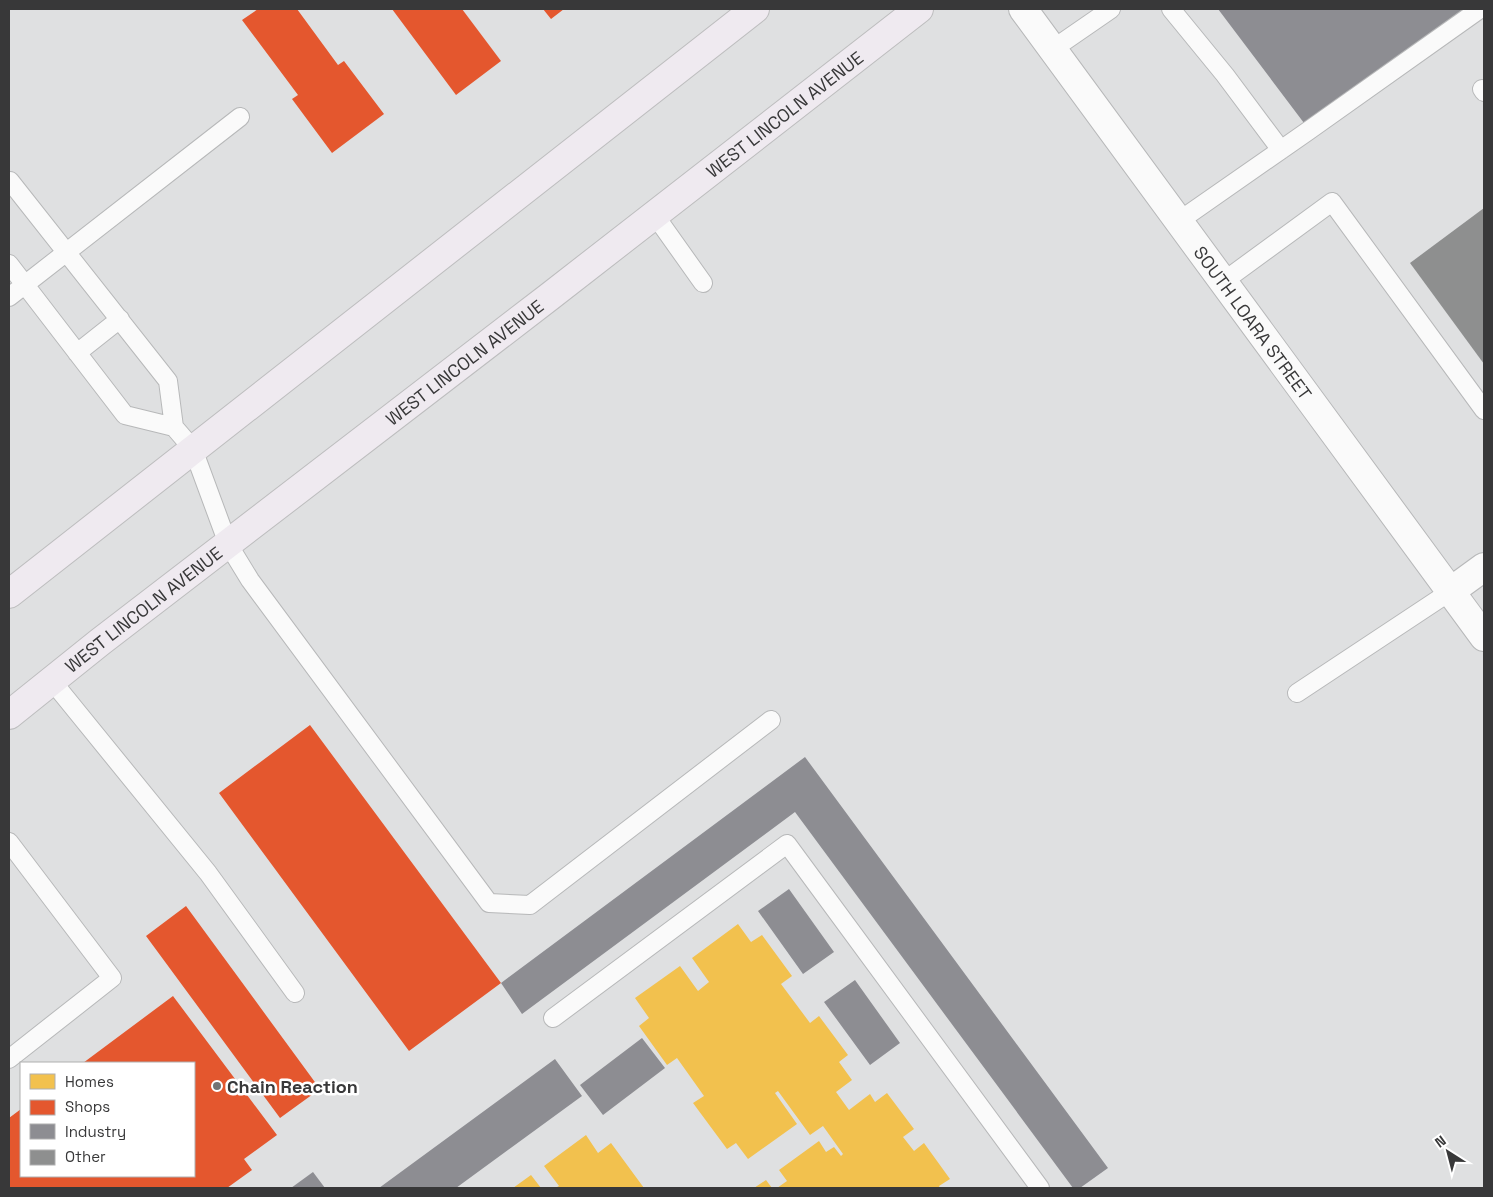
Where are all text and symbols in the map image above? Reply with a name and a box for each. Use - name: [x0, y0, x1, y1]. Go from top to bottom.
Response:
- street label: WEST LINCOLN AVENUE: [701, 46, 867, 182]
- street label: SOUTH LOARA STREET: [1189, 241, 1318, 404]
- street label: WEST LINCOLN AVENUE: [381, 294, 548, 430]
- street label: WEST LINCOLN AVENUE: [60, 541, 227, 677]
- legend: [20, 1062, 195, 1177]
- text: Homes: [65, 1072, 114, 1091]
- place label: Chain Reaction: [227, 1075, 358, 1098]
- marker: Chain Reaction: [211, 1080, 223, 1092]
- text: Shops: [65, 1097, 110, 1116]
- text: Industry: [65, 1122, 126, 1141]
- north arrow: [1423, 1127, 1473, 1177]
- text: N: [1431, 1131, 1449, 1152]
- text: Other: [65, 1147, 106, 1166]

